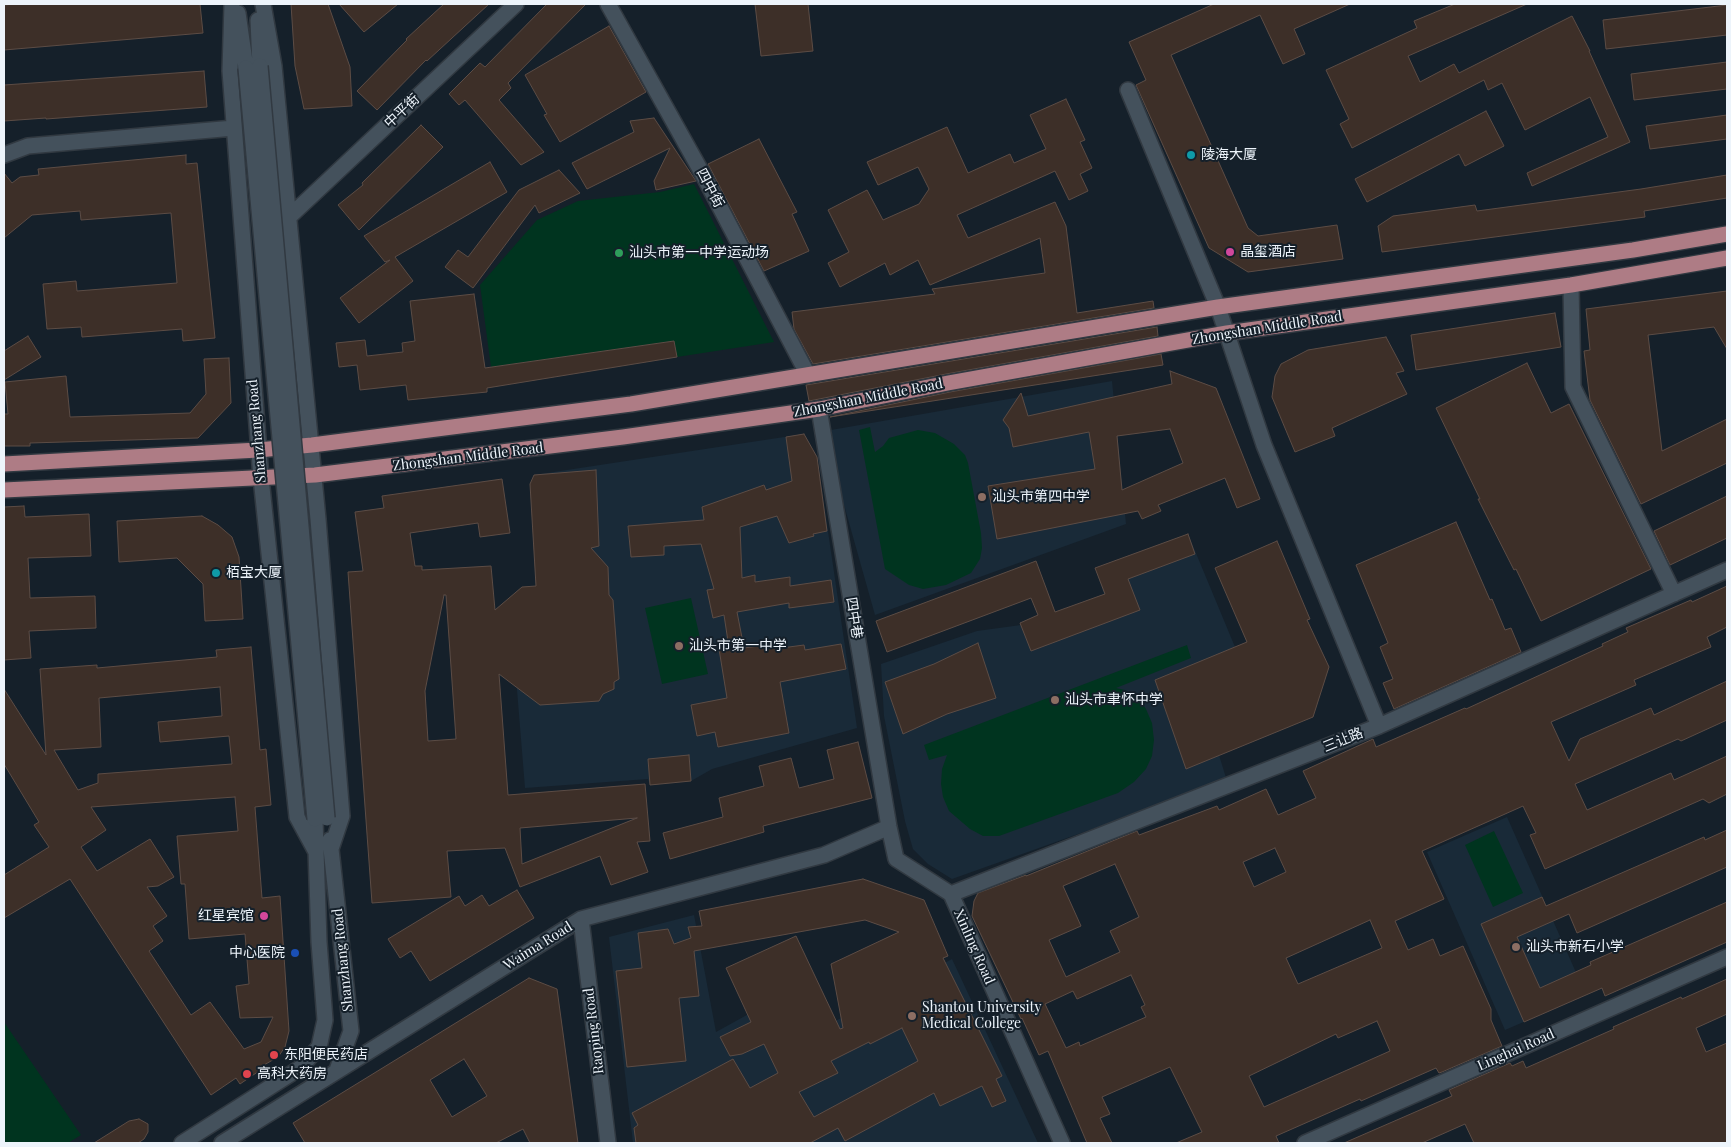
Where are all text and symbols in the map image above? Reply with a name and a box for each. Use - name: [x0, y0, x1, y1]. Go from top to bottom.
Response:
- street label: 中平街: [381, 91, 423, 131]
- place label: 陵海大厦: [1201, 147, 1257, 163]
- marker: 陵海大厦: [1185, 149, 1197, 161]
- street label: 四中街: [693, 166, 727, 210]
- place label: 晶玺酒店: [1240, 244, 1296, 260]
- place label: 汕头市第一中学运动场: [629, 245, 769, 261]
- marker: 晶玺酒店: [1224, 246, 1236, 258]
- marker: 汕头市第一中学运动场: [613, 247, 625, 259]
- street label: Zhongshan Middle Road: [1191, 308, 1343, 348]
- street label: Zhongshan Middle Road: [792, 375, 944, 421]
- street label: Shanzhang Road: [244, 378, 270, 484]
- street label: Zhongshan Middle Road: [392, 439, 544, 475]
- place label: 汕头市第四中学: [992, 489, 1090, 505]
- marker: 汕头市第四中学: [976, 491, 988, 503]
- place label: 栢宝大厦: [226, 565, 282, 581]
- marker: 栢宝大厦: [210, 567, 222, 579]
- street label: 四中巷: [842, 596, 866, 640]
- place label: 汕头市第一中学: [689, 638, 787, 654]
- marker: 汕头市第一中学: [673, 640, 685, 652]
- place label: 汕头市聿怀中学: [1065, 692, 1163, 708]
- marker: 汕头市聿怀中学: [1049, 694, 1061, 706]
- street label: 三让路: [1320, 724, 1366, 756]
- street label: Shanzhang Road: [329, 907, 357, 1013]
- street label: Xinling Road: [950, 907, 998, 987]
- place label: 红星宾馆: [198, 908, 254, 924]
- marker: 红星宾馆: [258, 910, 270, 922]
- street label: Waima Road: [501, 918, 575, 974]
- place label: 汕头市新石小学: [1526, 939, 1624, 955]
- marker: 汕头市新石小学: [1510, 941, 1522, 953]
- place label: 中心医院: [229, 945, 285, 961]
- marker: 中心医院: [289, 947, 301, 959]
- street label: Raoping Road: [580, 987, 608, 1075]
- place label: Shantou University Medical College: [922, 1000, 1042, 1032]
- marker: Shantou University Medical College: [906, 1010, 918, 1022]
- street label: Linghai Road: [1475, 1026, 1557, 1074]
- place label: 东阳便民药店: [284, 1047, 368, 1063]
- marker: 东阳便民药店: [268, 1049, 280, 1061]
- place label: 高科大药房: [257, 1066, 327, 1082]
- marker: 高科大药房: [241, 1068, 253, 1080]

